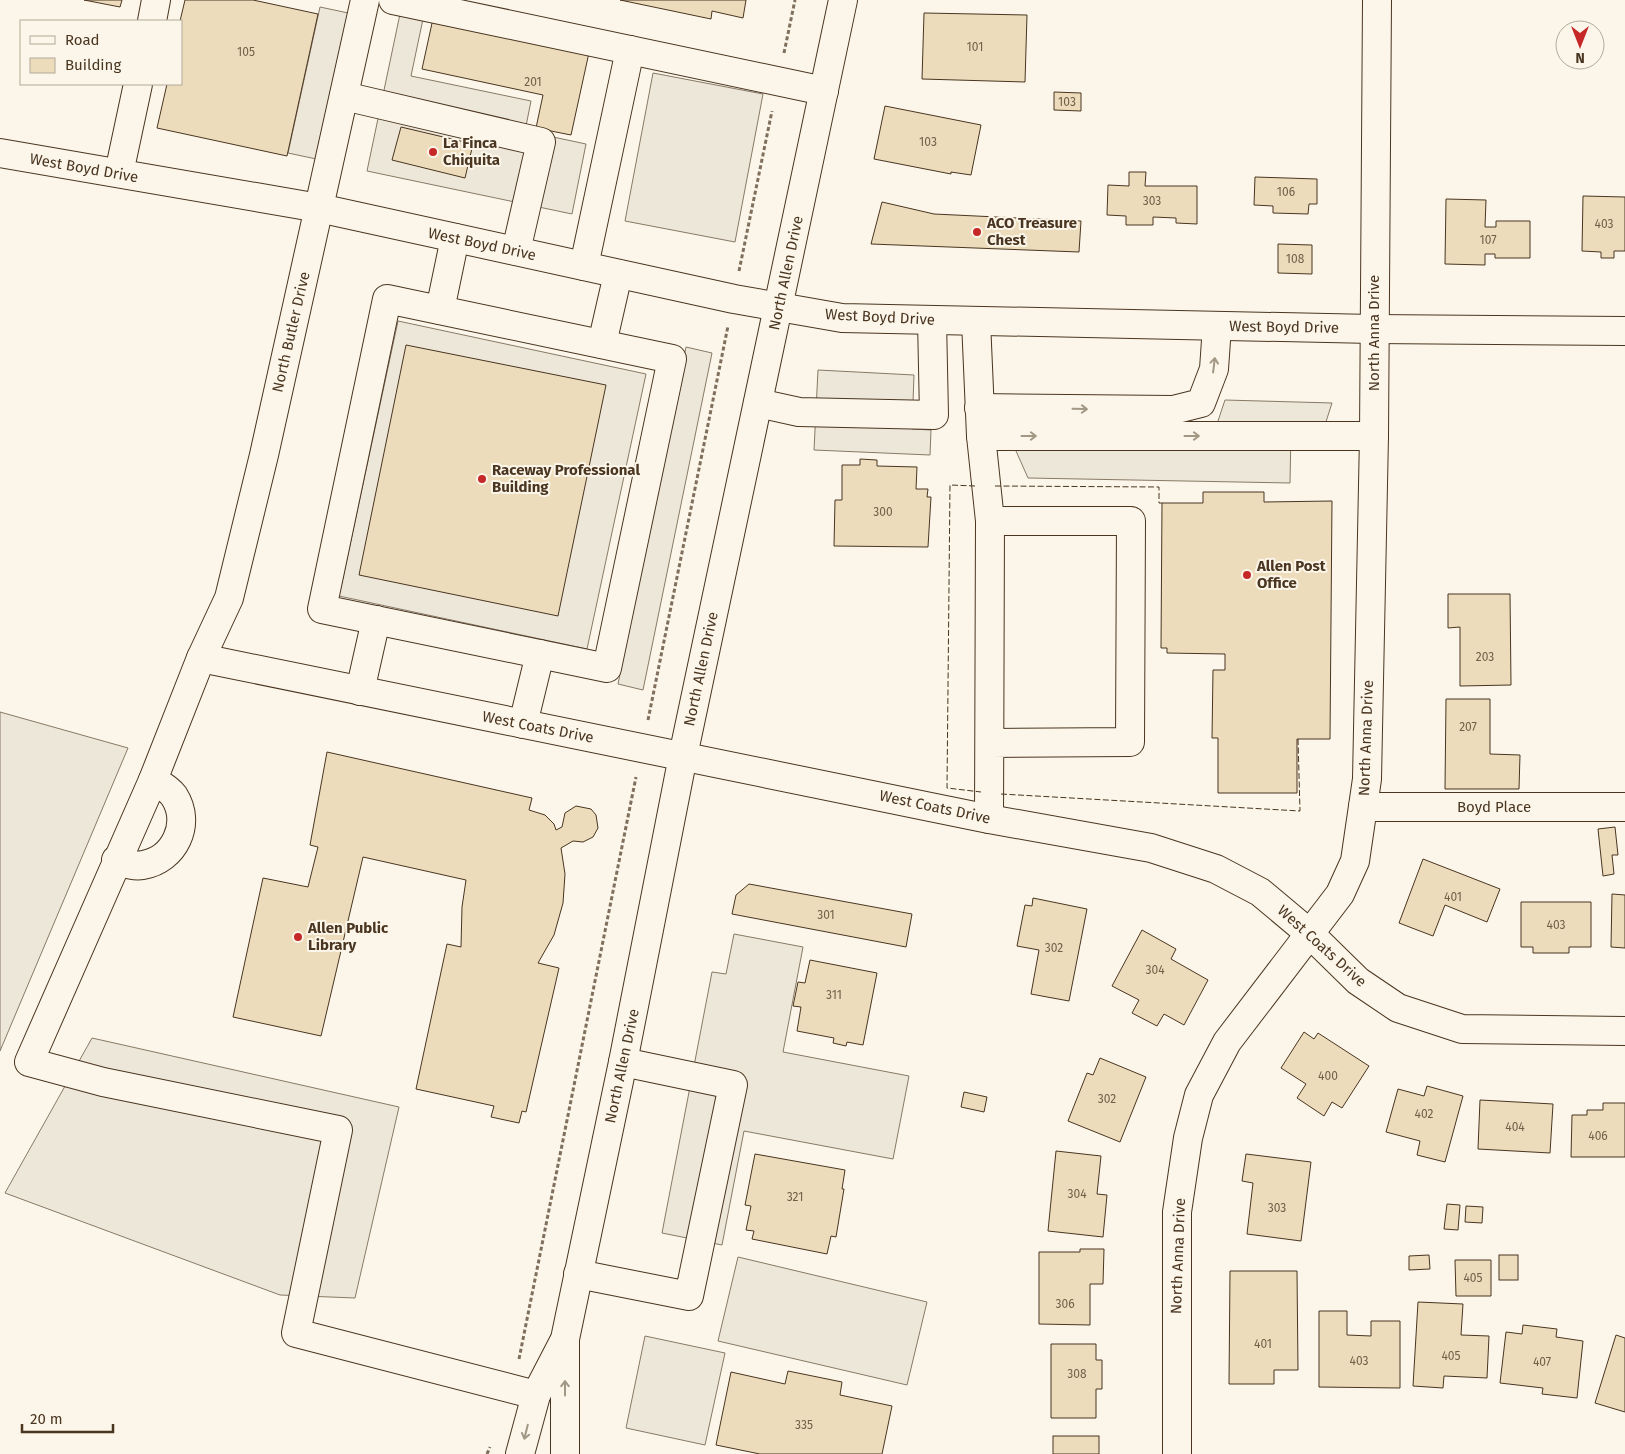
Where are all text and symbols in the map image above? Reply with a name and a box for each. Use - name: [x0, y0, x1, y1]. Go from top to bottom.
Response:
- legend: [20, 20, 182, 85]
- north arrow: [1555, 20, 1605, 70]
- text: Road: [65, 31, 100, 49]
- house number: 101: [967, 40, 983, 54]
- house number: 105: [237, 45, 255, 59]
- text: N: [1575, 49, 1585, 66]
- text: Building: [65, 56, 121, 74]
- house number: 201: [524, 75, 542, 89]
- house number: 103: [1058, 95, 1076, 109]
- place label: La Finca Chiquita: [443, 134, 500, 169]
- house number: 103: [919, 135, 937, 149]
- marker: La Finca Chiquita: [427, 146, 439, 158]
- street label: West Boyd Drive: [28, 150, 140, 186]
- house number: 106: [1277, 185, 1295, 199]
- house number: 303: [1143, 194, 1161, 208]
- street label: North Allen Drive: [765, 214, 807, 332]
- place label: ACO Treasure Chest: [986, 214, 1077, 249]
- house number: 403: [1595, 217, 1613, 231]
- street label: West Boyd Drive: [426, 224, 538, 264]
- marker: ACO Treasure Chest: [971, 226, 983, 238]
- house number: 107: [1480, 233, 1496, 247]
- house number: 108: [1286, 252, 1305, 266]
- street label: North Butler Drive: [268, 270, 314, 394]
- street label: North Anna Drive: [1365, 275, 1383, 391]
- street label: West Boyd Drive: [825, 305, 935, 329]
- street label: West Boyd Drive: [1229, 317, 1339, 337]
- one-way arrow: [1209, 357, 1219, 373]
- one-way arrow: [1072, 405, 1088, 414]
- one-way arrow: [1021, 431, 1037, 441]
- one-way arrow: [1184, 431, 1200, 441]
- place label: Raceway Professional Building: [492, 461, 640, 496]
- marker: Raceway Professional Building: [476, 473, 488, 485]
- house number: 300: [873, 505, 893, 519]
- place label: Allen Post Office: [1256, 557, 1326, 592]
- marker: Allen Post Office: [1241, 569, 1253, 581]
- street label: North Allen Drive: [680, 610, 722, 728]
- house number: 203: [1476, 650, 1494, 664]
- street label: North Anna Drive: [1355, 679, 1377, 797]
- street label: West Coats Drive: [481, 707, 595, 747]
- house number: 207: [1459, 720, 1477, 734]
- street label: West Coats Drive: [878, 786, 992, 828]
- street label: Boyd Place: [1457, 798, 1531, 816]
- house number: 401: [1444, 890, 1462, 904]
- street label: West Coats Drive: [1274, 901, 1370, 991]
- house number: 301: [817, 908, 835, 922]
- house number: 403: [1547, 918, 1565, 932]
- place label: Allen Public Library: [307, 919, 389, 954]
- marker: Allen Public Library: [292, 931, 304, 943]
- house number: 302: [1045, 941, 1063, 955]
- house number: 304: [1145, 963, 1165, 977]
- house number: 311: [826, 988, 842, 1002]
- street label: North Allen Drive: [601, 1007, 643, 1125]
- house number: 400: [1318, 1069, 1338, 1083]
- house number: 302: [1098, 1092, 1116, 1106]
- house number: 402: [1415, 1107, 1433, 1121]
- house number: 404: [1505, 1120, 1525, 1134]
- house number: 406: [1588, 1129, 1608, 1143]
- house number: 304: [1067, 1187, 1087, 1201]
- house number: 321: [787, 1190, 803, 1204]
- street label: North Anna Drive: [1167, 1197, 1189, 1315]
- house number: 303: [1268, 1201, 1286, 1215]
- house number: 405: [1463, 1271, 1483, 1285]
- house number: 306: [1055, 1297, 1075, 1311]
- house number: 401: [1254, 1337, 1272, 1351]
- house number: 405: [1441, 1349, 1461, 1363]
- house number: 403: [1350, 1354, 1368, 1368]
- house number: 407: [1533, 1355, 1551, 1369]
- house number: 308: [1067, 1367, 1087, 1381]
- one-way arrow: [560, 1380, 570, 1396]
- scale bar: [22, 1402, 114, 1434]
- text: 20 m: [30, 1410, 63, 1428]
- house number: 335: [795, 1418, 813, 1432]
- one-way arrow: [521, 1424, 531, 1440]

